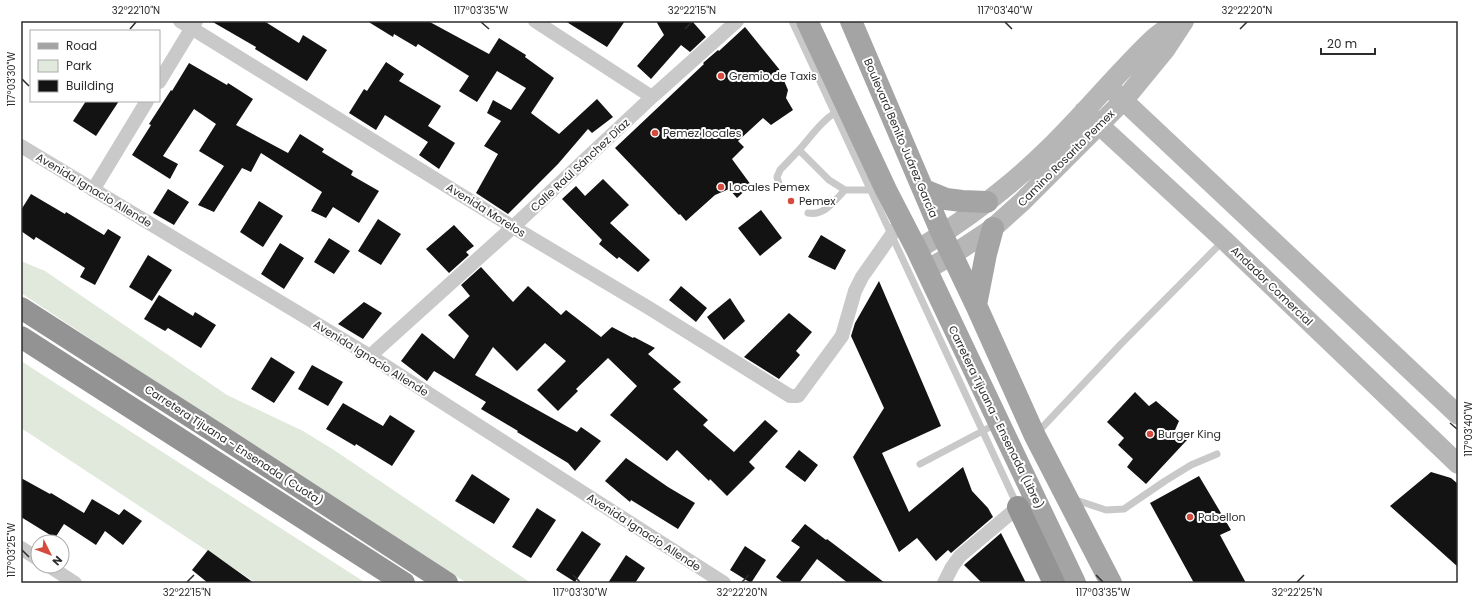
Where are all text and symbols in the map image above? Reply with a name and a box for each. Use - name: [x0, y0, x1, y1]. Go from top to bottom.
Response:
- text: 32°22'10"N: [112, 3, 160, 18]
- text: 117°03'35"W: [454, 3, 509, 18]
- text: 32°22'15"N: [668, 3, 716, 18]
- text: 117°03'40"W: [978, 3, 1033, 18]
- text: 32°22'20"N: [1222, 3, 1272, 18]
- legend: [30, 30, 160, 102]
- scale bar: [1321, 30, 1375, 56]
- text: 20 m: [1327, 35, 1357, 52]
- text: Road: [66, 37, 97, 54]
- text: 117°03'30"W: [4, 51, 19, 106]
- street label: Boulevard Benito Juárez García: [860, 56, 942, 220]
- text: Park: [66, 57, 93, 74]
- place label: Gremio de Taxis: [729, 68, 817, 84]
- marker: Gremio de Taxis: [716, 71, 726, 81]
- text: Building: [66, 77, 114, 94]
- street label: Camino Rosarito Pemex: [1014, 105, 1119, 210]
- street label: Calle Raúl Sánchez Díaz: [527, 115, 633, 215]
- place label: Pemez locales: [663, 125, 742, 141]
- marker: Pemez locales: [650, 128, 660, 138]
- street label: Avenida Ignacio Allende: [33, 149, 155, 231]
- street label: Avenida Morelos: [443, 179, 529, 241]
- place label: Locales Pemex: [729, 179, 810, 195]
- marker: Locales Pemex: [716, 182, 726, 192]
- place label: Pemex: [799, 193, 836, 209]
- marker: Pemex: [786, 196, 796, 206]
- street label: Andador Comercial: [1228, 243, 1316, 329]
- street label: Avenida Ignacio Allende: [310, 316, 432, 400]
- street label: Carretera Tijuana - Ensenada (Libre): [945, 323, 1047, 511]
- street label: Carretera Tijuana - Ensenada (Cuota): [142, 381, 326, 509]
- text: 117°03'40"W: [1461, 401, 1476, 456]
- place label: Burger King: [1158, 426, 1221, 442]
- marker: Burger King: [1145, 429, 1155, 439]
- street label: Avenida Ignacio Allende: [584, 489, 704, 575]
- place label: Pabellon: [1198, 509, 1246, 525]
- marker: Pabellon: [1185, 512, 1195, 522]
- text: 117°03'25"W: [4, 523, 19, 577]
- north arrow: [30, 534, 70, 574]
- text: N: [49, 552, 66, 569]
- text: 32°22'15"N: [163, 585, 211, 600]
- text: 117°03'30"W: [553, 585, 608, 600]
- text: 32°22'20"N: [717, 585, 767, 600]
- text: 117°03'35"W: [1076, 585, 1131, 600]
- text: 32°22'25"N: [1272, 585, 1322, 600]

